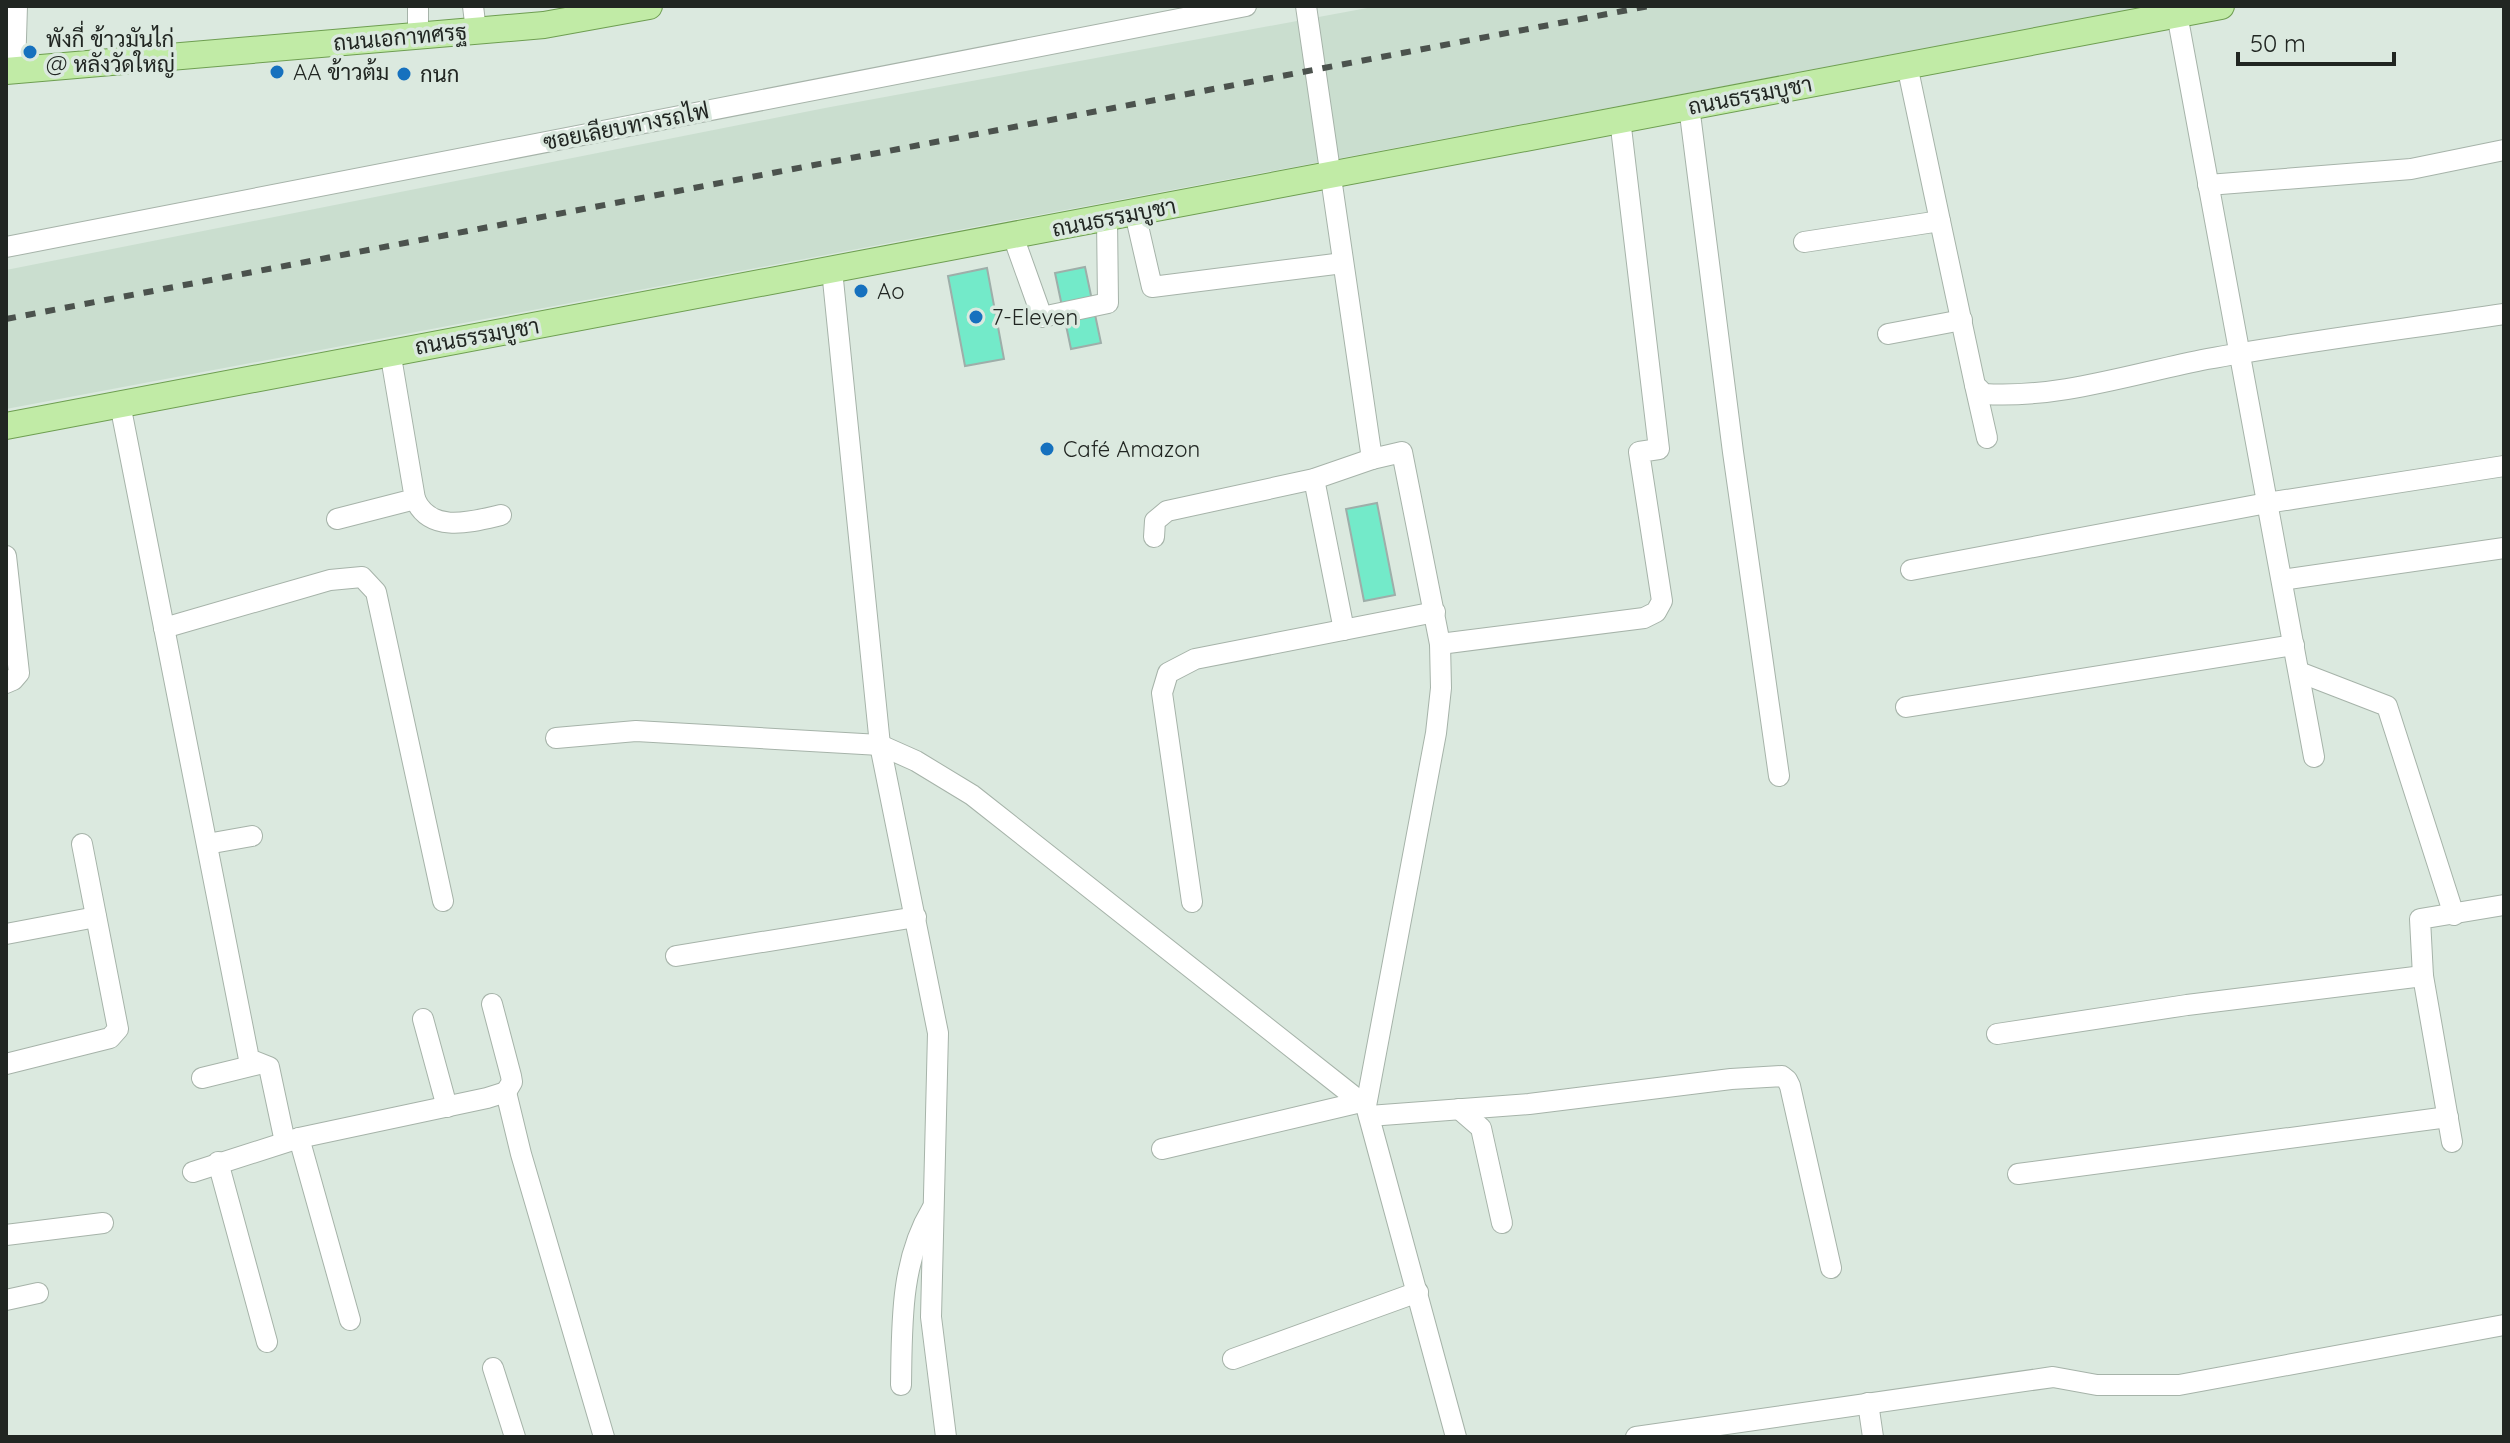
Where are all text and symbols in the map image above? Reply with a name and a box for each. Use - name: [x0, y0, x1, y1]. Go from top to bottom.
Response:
- scale bar: [2238, 16, 2394, 66]
- street label: ถนนเอกาทศรฐ: [332, 17, 468, 59]
- place label: พังกี่ ข้าวมันไก่ @ หลังวัดใหญ่: [46, 20, 175, 78]
- text: 50 m: [2250, 28, 2306, 58]
- marker: พังกี่ ข้าวมันไก่ @ หลังวัดใหญ่: [21, 43, 39, 61]
- place label: AA ข้าวต้ม: [293, 58, 389, 86]
- place label: กนก: [420, 60, 459, 88]
- marker: AA ข้าวต้ม: [268, 63, 286, 81]
- marker: กนก: [395, 65, 413, 83]
- street label: ถนนธรรมบูชา: [1686, 69, 1815, 123]
- street label: ซอยเลียบทางรถไฟ: [541, 96, 711, 156]
- street label: ถนนธรรมบูชา: [1050, 191, 1179, 245]
- place label: Ao: [877, 277, 905, 305]
- marker: Ao: [852, 282, 870, 300]
- place label: 7-Eleven: [992, 303, 1078, 331]
- marker: 7-Eleven: [967, 308, 985, 326]
- street label: ถนนธรรมบูชา: [413, 311, 542, 363]
- place label: Café Amazon: [1063, 435, 1200, 463]
- marker: Café Amazon: [1038, 440, 1056, 458]

